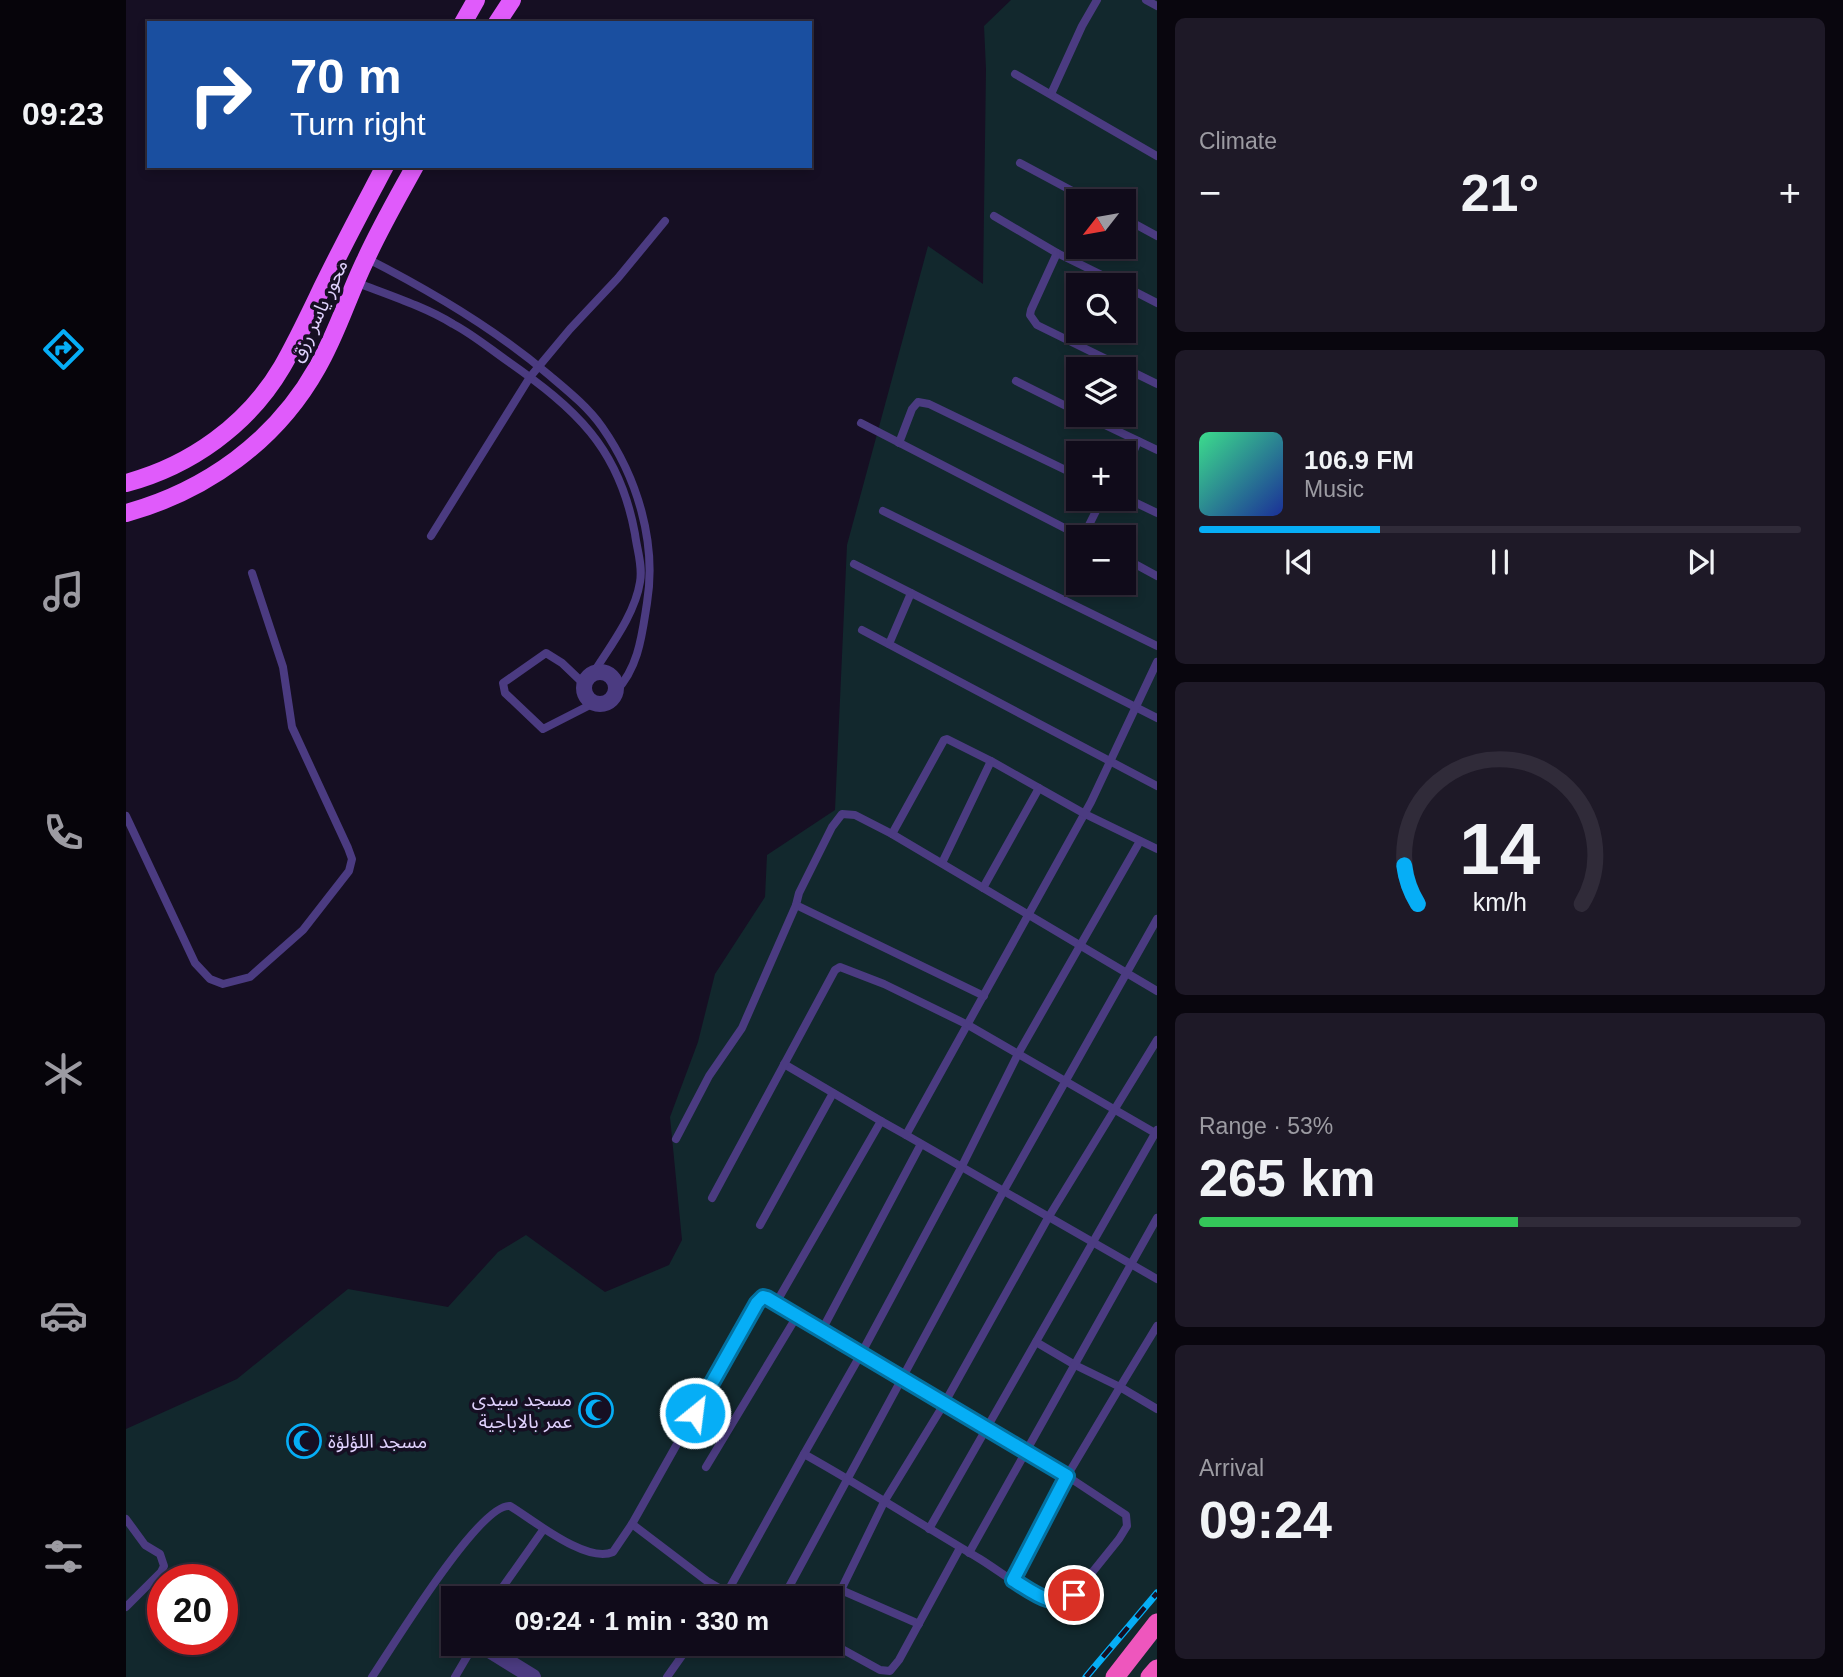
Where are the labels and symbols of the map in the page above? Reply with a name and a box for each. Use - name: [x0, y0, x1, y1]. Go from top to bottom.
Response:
- north arrow: [1066, 189, 1136, 259]
- street label: محور ياسر رزق: [286, 257, 353, 366]
- position arrow: [658, 1376, 732, 1450]
- place label: مسجد سيدى عمر بالاباجية: [472, 1389, 572, 1433]
- mosque icon: مسجد سيدى عمر بالاباجية: [577, 1391, 615, 1429]
- mosque icon: مسجد اللؤلؤة: [285, 1422, 323, 1460]
- place label: مسجد اللؤلؤة: [328, 1431, 427, 1453]
- speed limit sign: 20: [147, 1564, 238, 1655]
- pin: [1044, 1565, 1104, 1625]

